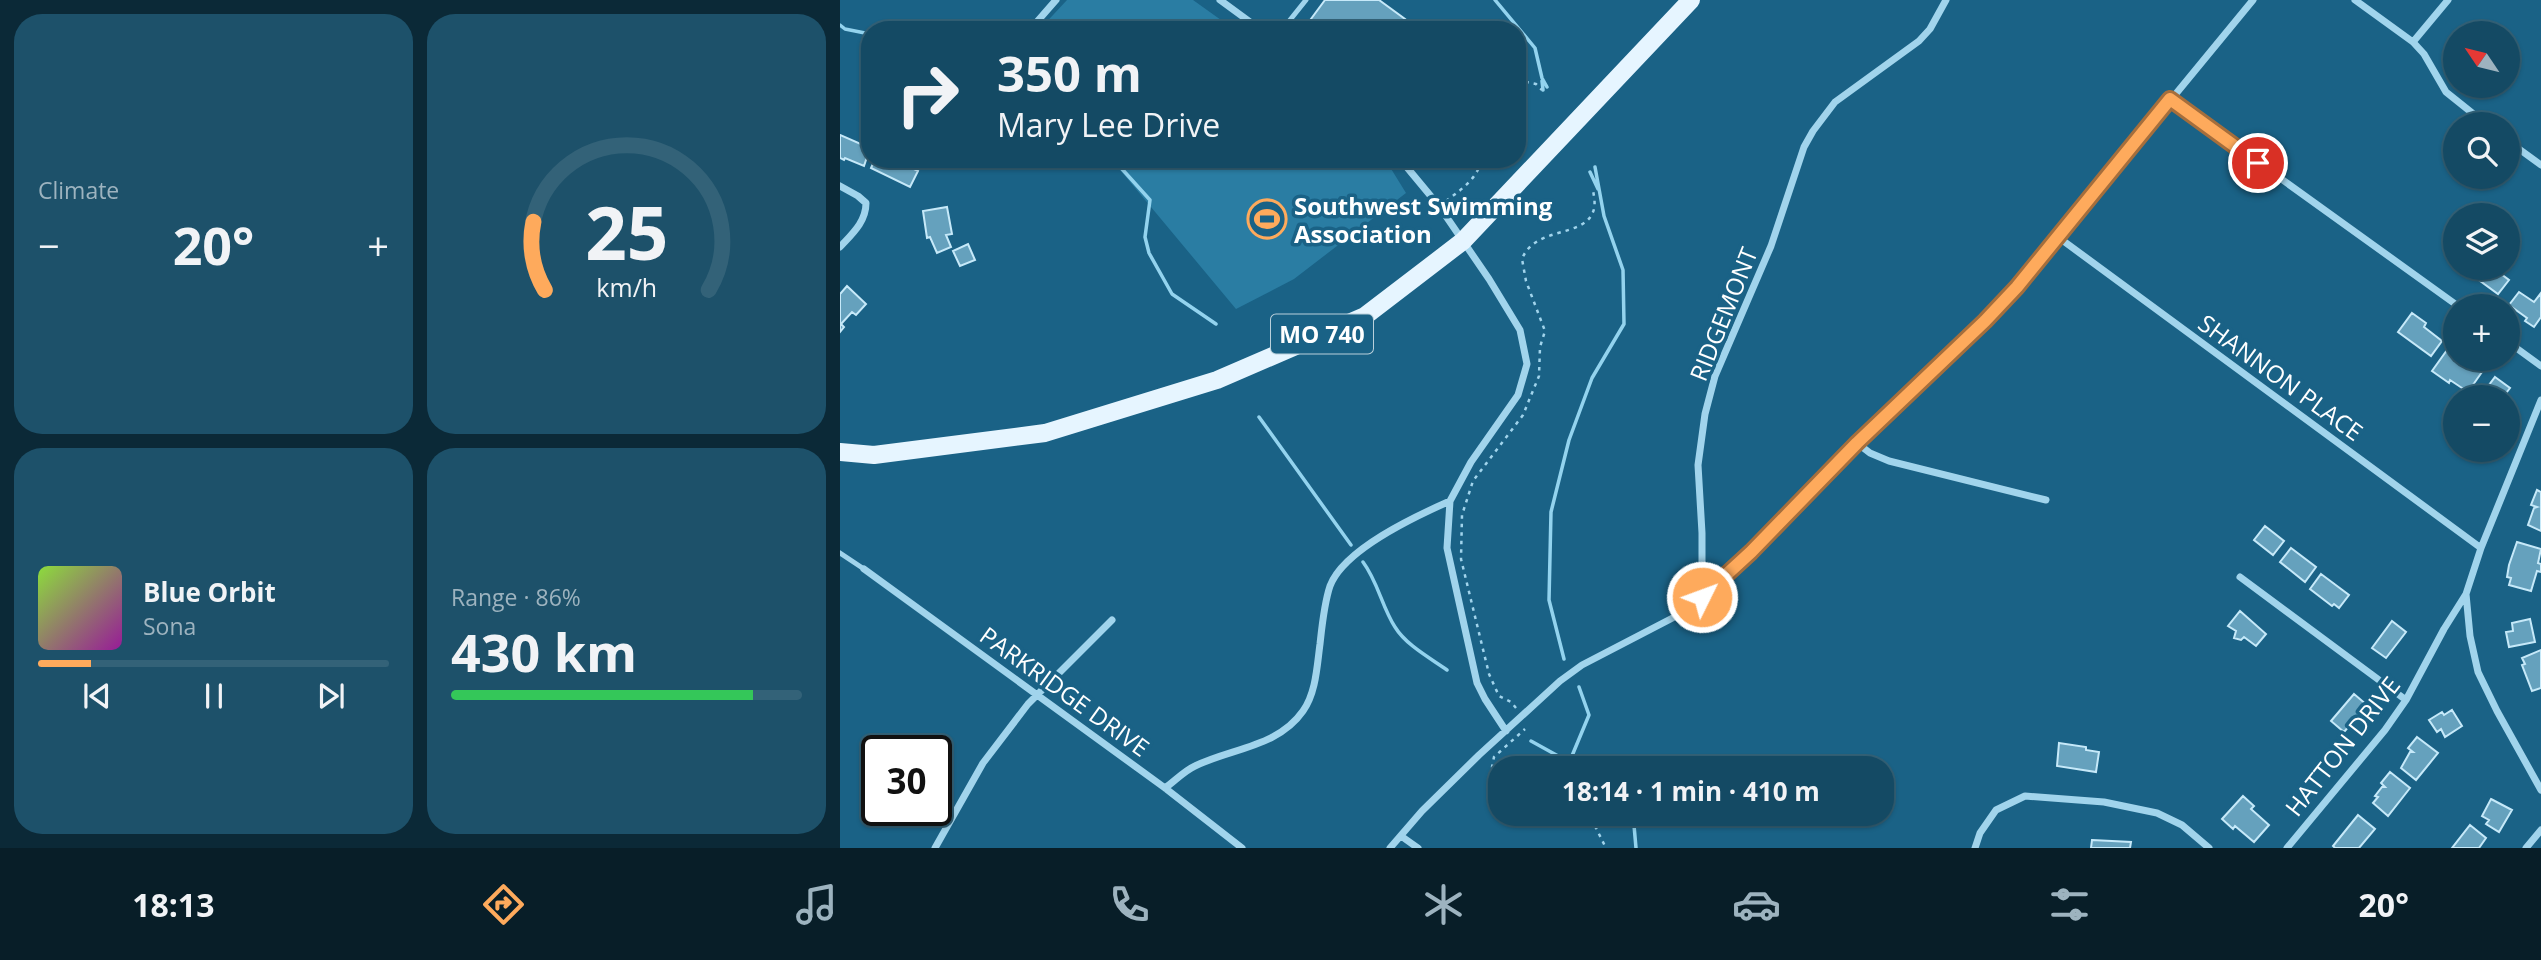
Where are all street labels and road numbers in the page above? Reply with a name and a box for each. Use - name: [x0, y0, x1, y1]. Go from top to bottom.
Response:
- street label: RIDGEMONT: [1681, 242, 1765, 386]
- street label: SHANNON PLACE: [2192, 306, 2370, 448]
- road number: MO 740: [1271, 314, 1373, 354]
- street label: PARKRIDGE DRIVE: [974, 618, 1156, 764]
- street label: HATTON DRIVE: [2277, 669, 2407, 823]

